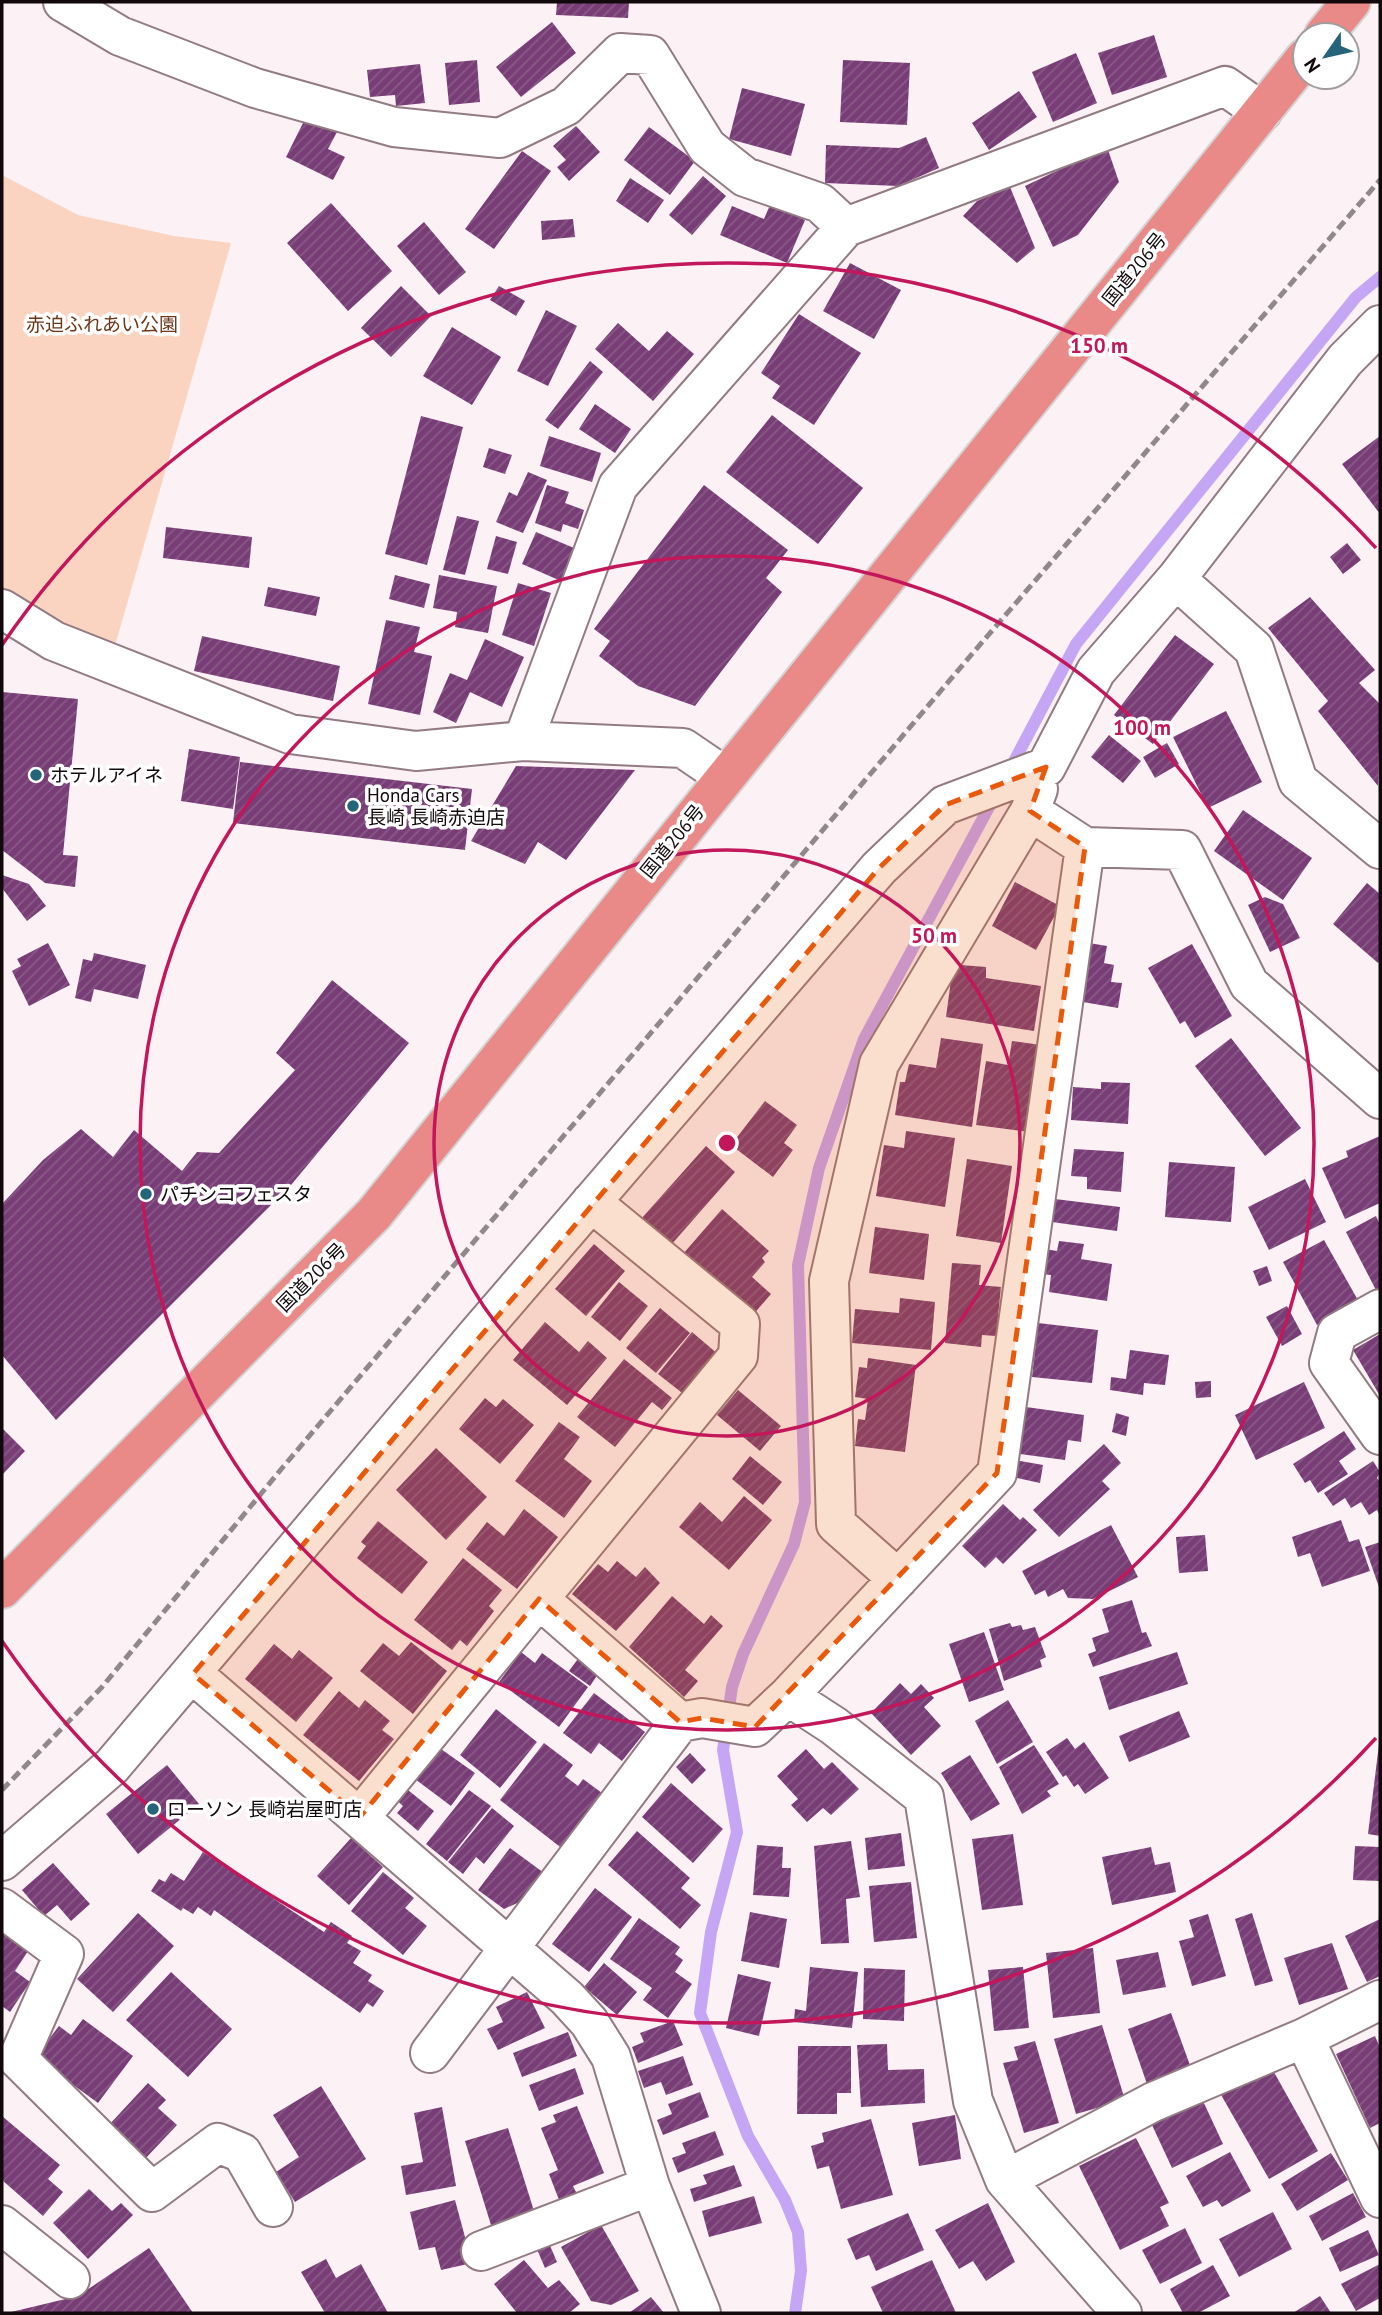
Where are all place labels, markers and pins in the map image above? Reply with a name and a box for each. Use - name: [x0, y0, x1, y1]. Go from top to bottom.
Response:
- place label: ホテルアイネ: [50, 763, 163, 787]
- marker: ホテルアイネ: [28, 767, 44, 783]
- place label: Honda Cars 長崎 長崎赤迫店: [367, 783, 505, 829]
- marker: Honda Cars 長崎 長崎赤迫店: [345, 798, 361, 814]
- centre of rings: [715, 1131, 739, 1155]
- place label: パチンコフェスタ: [160, 1182, 312, 1206]
- marker: パチンコフェスタ: [138, 1186, 154, 1202]
- place label: ローソン 長崎岩屋町店: [167, 1797, 362, 1821]
- marker: ローソン 長崎岩屋町店: [145, 1801, 161, 1817]

